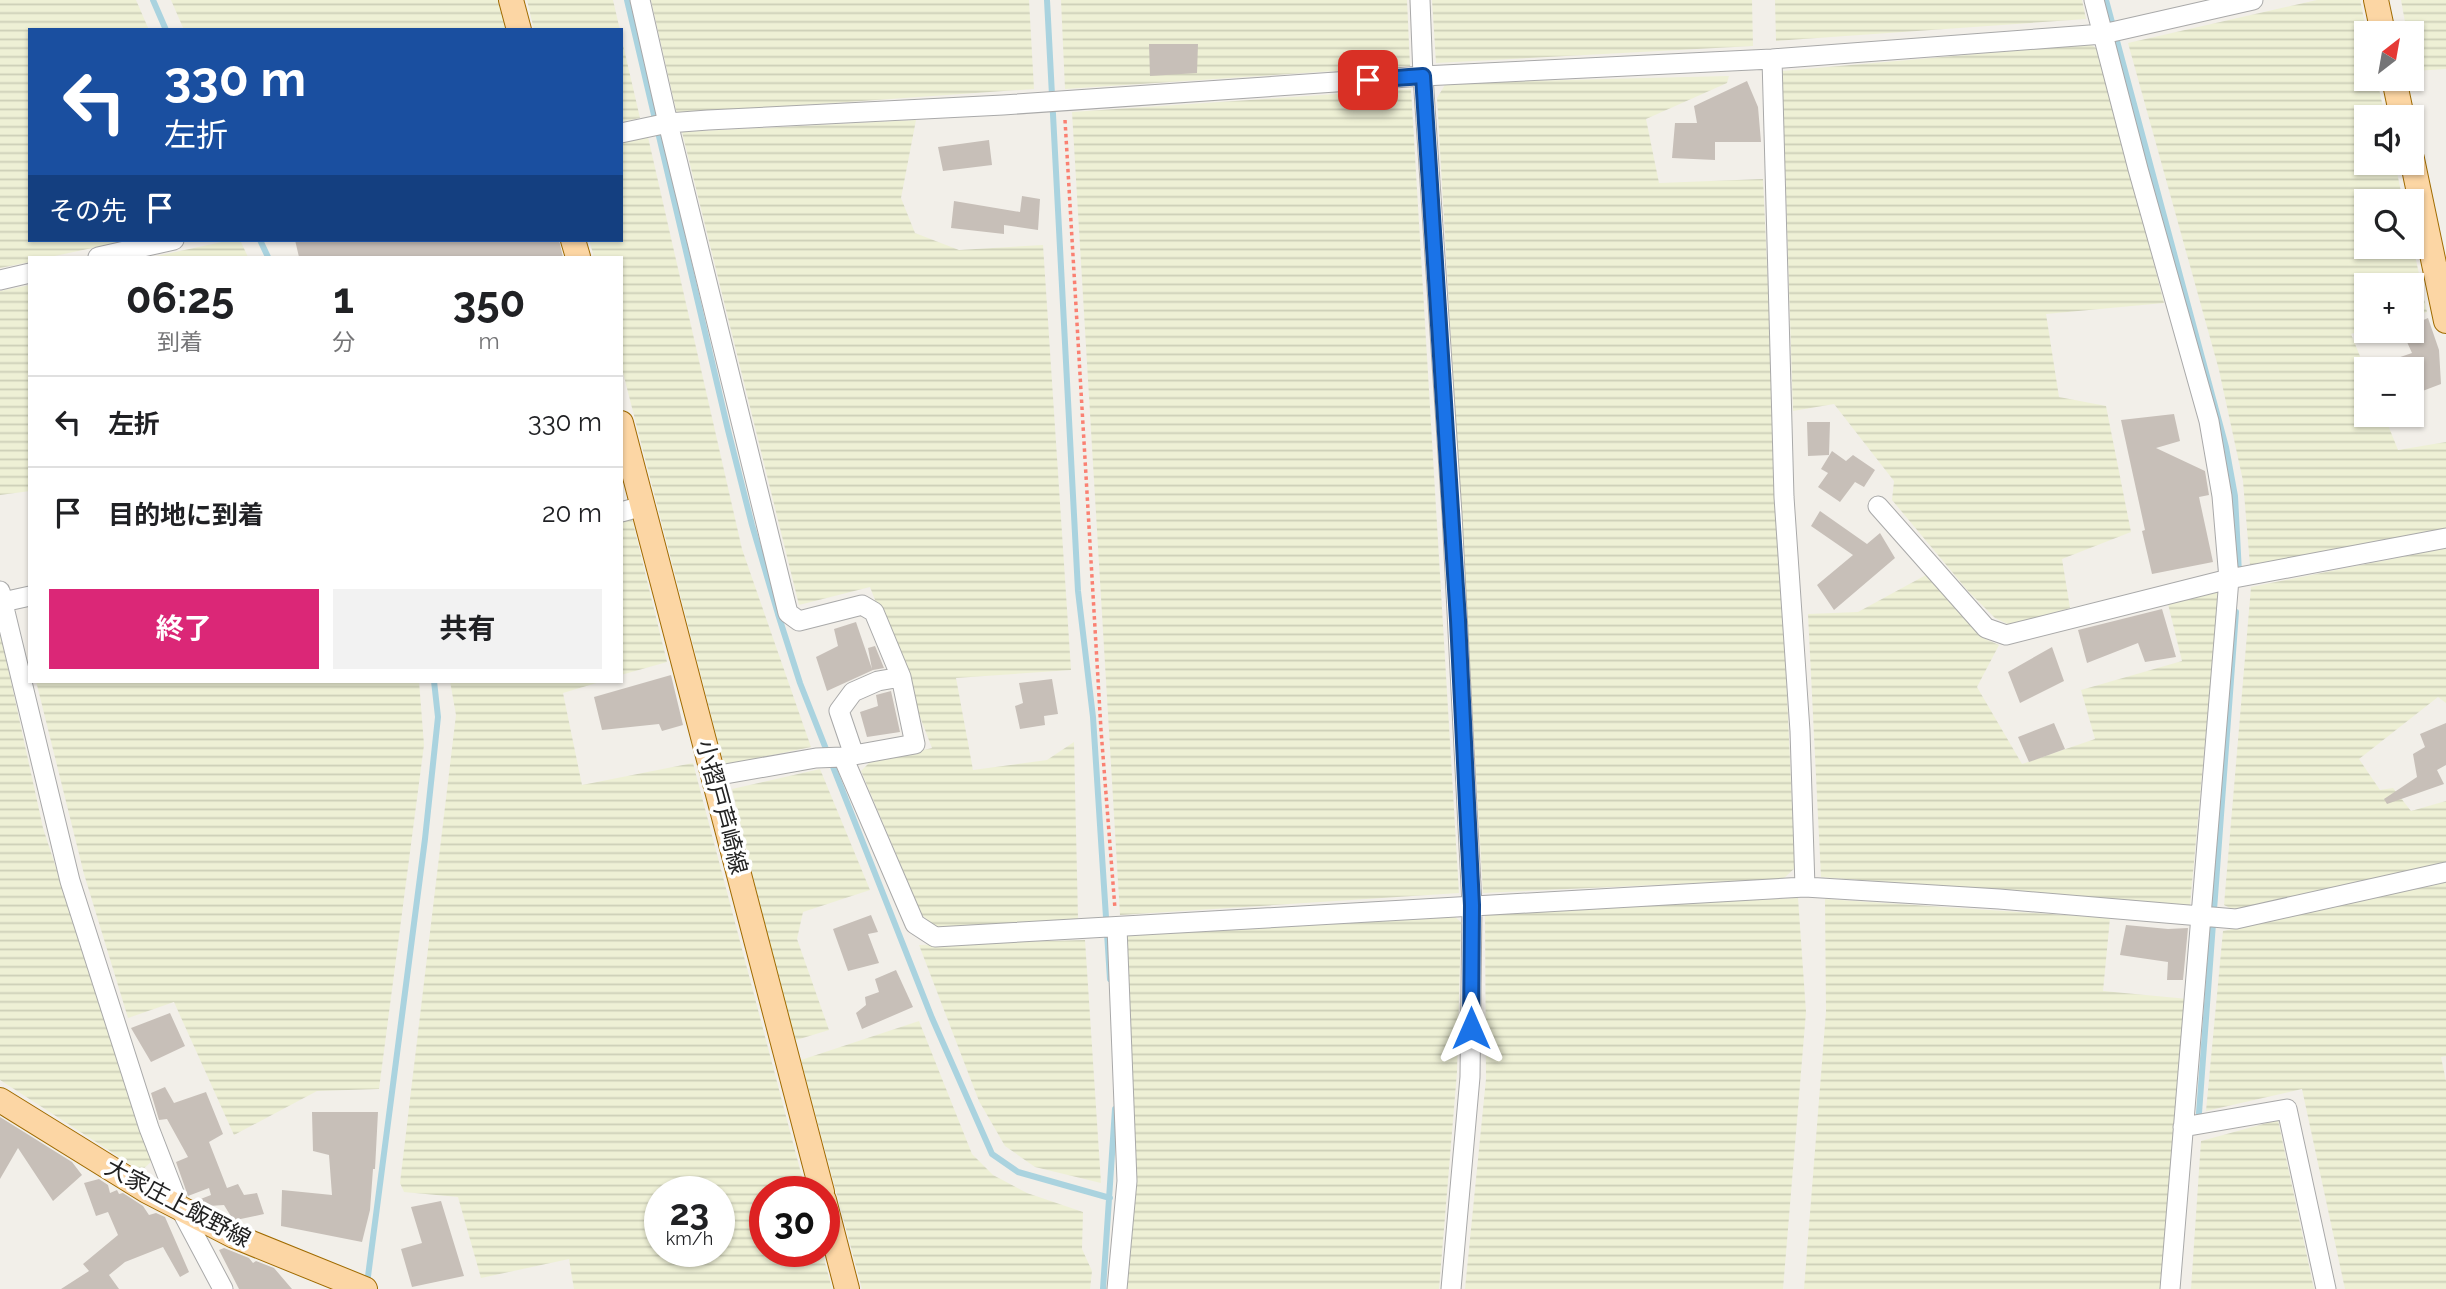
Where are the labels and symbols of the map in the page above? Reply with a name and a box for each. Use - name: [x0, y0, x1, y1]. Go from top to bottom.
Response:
- north arrow: [2354, 21, 2424, 91]
- pin: [1338, 50, 1398, 110]
- street label: 小摺戸芦崎線: [692, 737, 753, 877]
- position arrow: [1434, 991, 1508, 1065]
- street label: 大家庄上飯野線: [101, 1153, 256, 1252]
- speed limit sign: 30: [749, 1176, 840, 1267]

